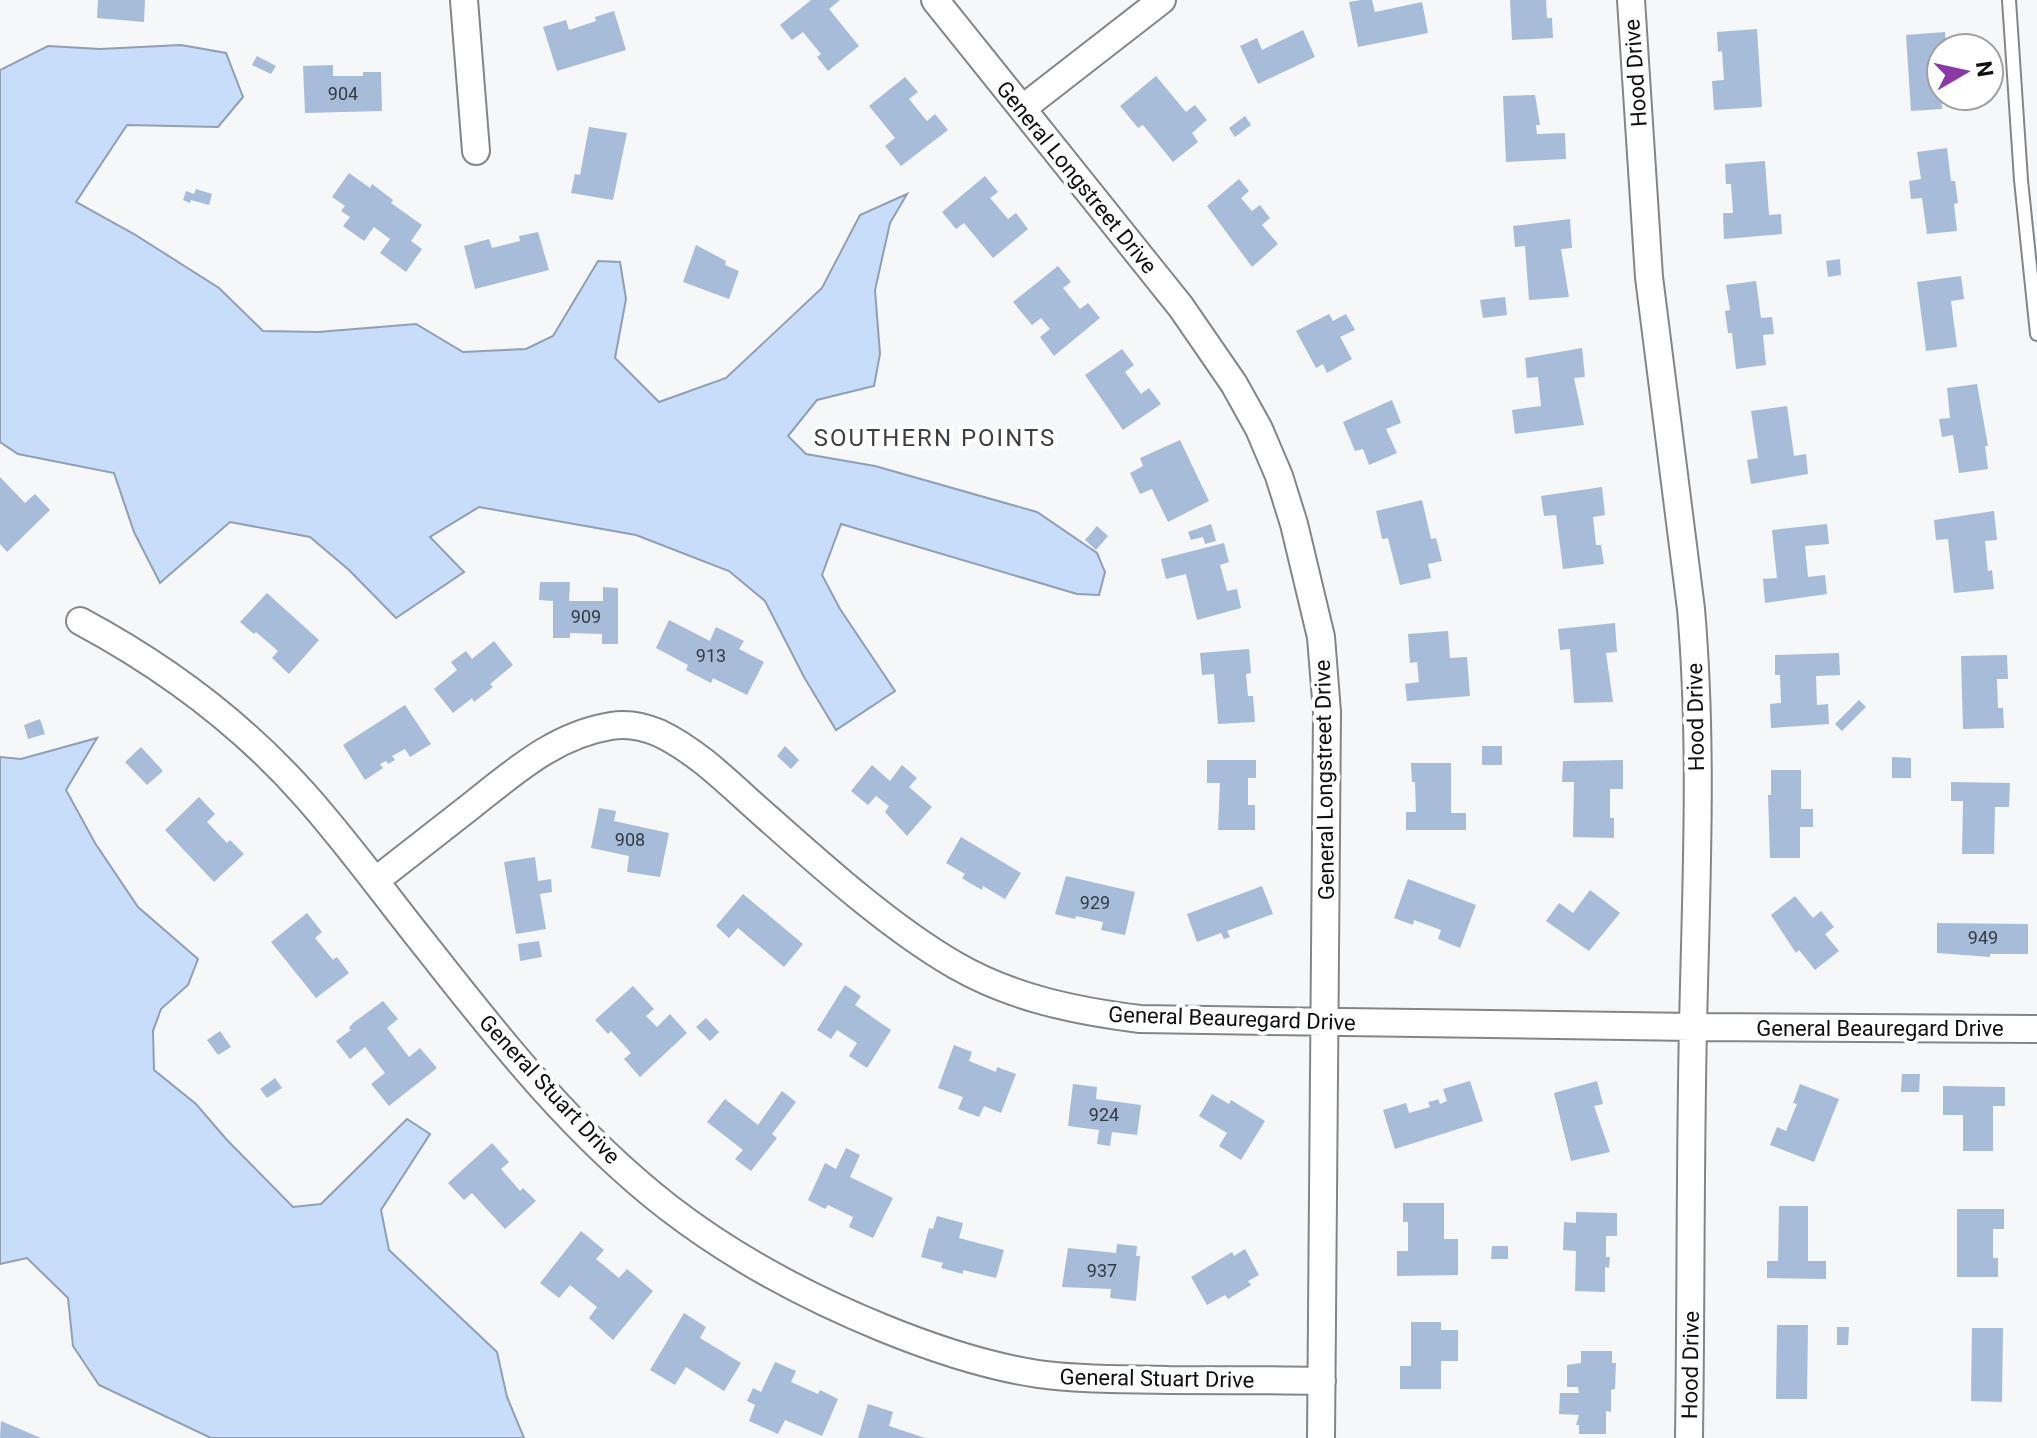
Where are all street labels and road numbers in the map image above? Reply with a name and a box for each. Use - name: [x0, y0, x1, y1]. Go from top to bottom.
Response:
- street label: Hood Drive: [1619, 18, 1652, 128]
- street label: General Longstreet Drive: [991, 76, 1162, 279]
- street label: General Longstreet Drive: [1310, 660, 1339, 900]
- street label: Hood Drive: [1682, 663, 1709, 771]
- street label: General Beauregard Drive: [1108, 1002, 1356, 1035]
- street label: General Stuart Drive: [474, 1010, 625, 1169]
- street label: General Beauregard Drive: [1756, 1016, 2004, 1041]
- street label: Hood Drive: [1677, 1311, 1704, 1419]
- street label: General Stuart Drive: [1059, 1364, 1255, 1393]

